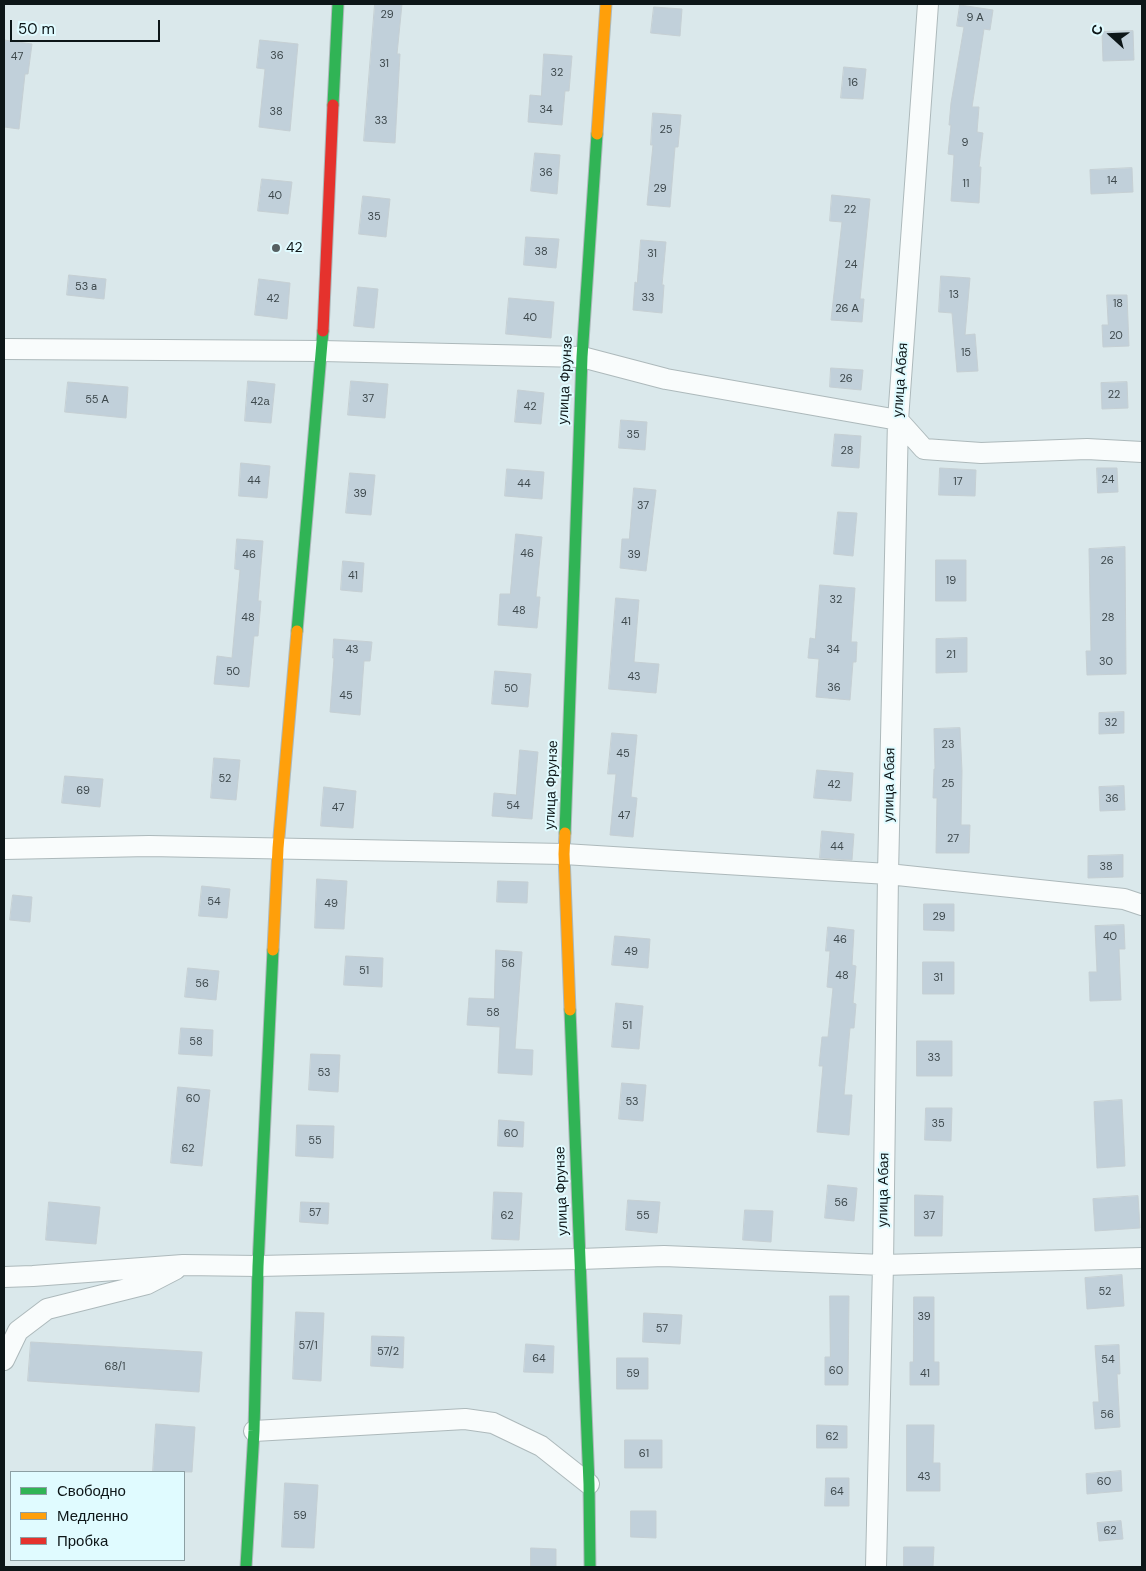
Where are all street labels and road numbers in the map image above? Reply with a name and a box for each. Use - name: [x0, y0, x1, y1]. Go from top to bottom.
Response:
- street label: улица Фрунзе: [555, 335, 577, 425]
- street label: улица Абая: [890, 342, 912, 418]
- street label: улица Фрунзе: [542, 740, 562, 830]
- street label: улица Абая: [881, 748, 899, 822]
- street label: улица Фрунзе: [552, 1146, 572, 1236]
- street label: улица Абая: [875, 1153, 893, 1227]

